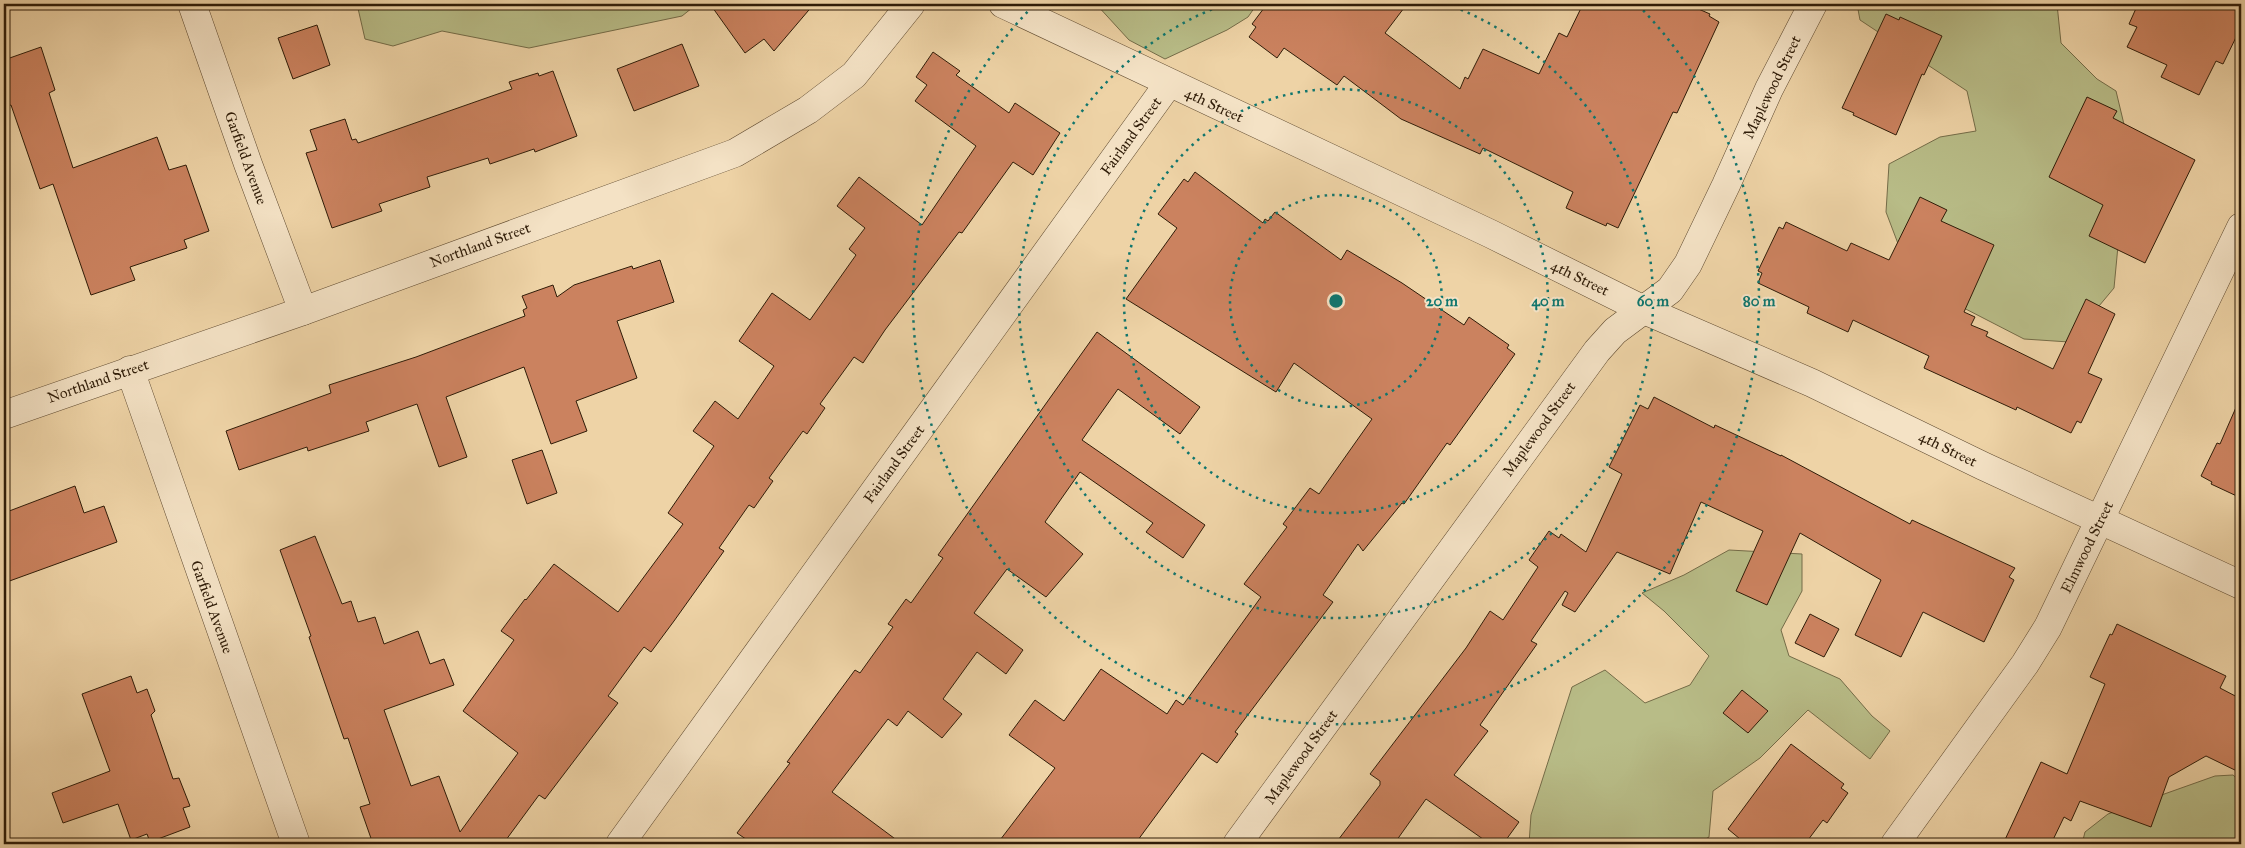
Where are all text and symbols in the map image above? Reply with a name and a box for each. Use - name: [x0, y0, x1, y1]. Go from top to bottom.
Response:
- street label: Maplewood Street: [1739, 32, 1805, 142]
- street label: 4th Street: [1182, 84, 1247, 127]
- street label: Fairland Street: [1097, 93, 1166, 179]
- street label: Garfield Avenue: [221, 109, 271, 207]
- street label: Northland Street: [427, 218, 533, 272]
- street label: 4th Street: [1548, 256, 1613, 300]
- centre of rings: [1327, 292, 1345, 310]
- text: 20 m: [1426, 292, 1458, 310]
- text: 40 m: [1532, 292, 1565, 311]
- text: 60 m: [1637, 292, 1670, 310]
- text: 80 m: [1743, 292, 1776, 310]
- street label: Northland Street: [45, 355, 152, 407]
- street label: Maplewood Street: [1499, 378, 1580, 480]
- street label: Fairland Street: [860, 421, 929, 507]
- street label: 4th Street: [1916, 427, 1981, 471]
- street label: Elmwood Street: [2057, 497, 2117, 596]
- street label: Garfield Avenue: [187, 558, 237, 656]
- street label: Maplewood Street: [1261, 706, 1342, 808]

